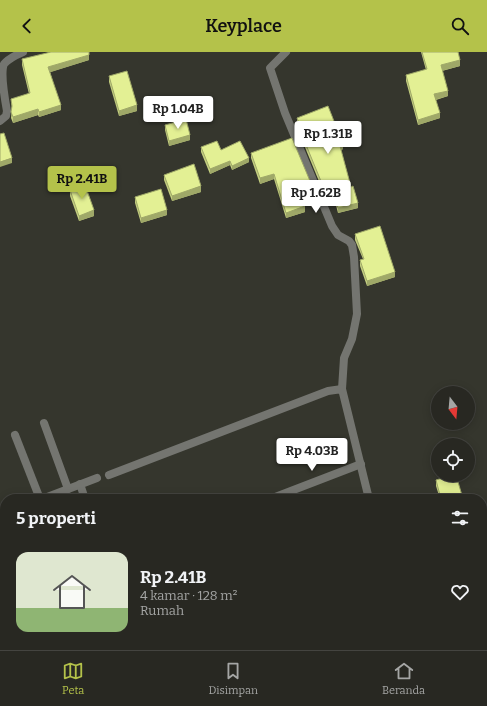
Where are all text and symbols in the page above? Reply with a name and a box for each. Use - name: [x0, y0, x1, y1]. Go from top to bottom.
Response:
- icon: back: [16, 15, 38, 37]
- text: Keyplace: [205, 15, 282, 37]
- icon: search: [449, 15, 471, 37]
- pin: Rp 1.04B: [137, 96, 219, 130]
- text: Rp 1.04B: [152, 101, 204, 116]
- pin: Rp 1.31B: [287, 121, 369, 155]
- text: Rp 1.31B: [303, 126, 353, 141]
- pin: Rp 2.41B: [41, 166, 123, 200]
- text: Rp 2.41B: [57, 171, 107, 186]
- pin: Rp 1.62B: [275, 180, 357, 214]
- text: Rp 1.62B: [291, 185, 341, 200]
- north arrow: [431, 386, 475, 430]
- map controls: [431, 386, 475, 482]
- pin: Rp 4.03B: [271, 438, 353, 472]
- button: locate: [431, 438, 475, 482]
- text: Rp 4.03B: [285, 443, 339, 458]
- icon: filters: [449, 507, 471, 529]
- text: 5 properti: [16, 508, 96, 529]
- text: Rp 2.41B: [140, 567, 207, 588]
- icon: home: [48, 568, 96, 616]
- icon: heart: [449, 581, 471, 603]
- text: 4 kamar · 128 m²: [140, 588, 237, 603]
- text: Rumah: [140, 603, 184, 618]
- tab: Peta: [62, 660, 84, 697]
- tab: Disimpan: [208, 660, 258, 697]
- tab: Beranda: [382, 660, 425, 697]

